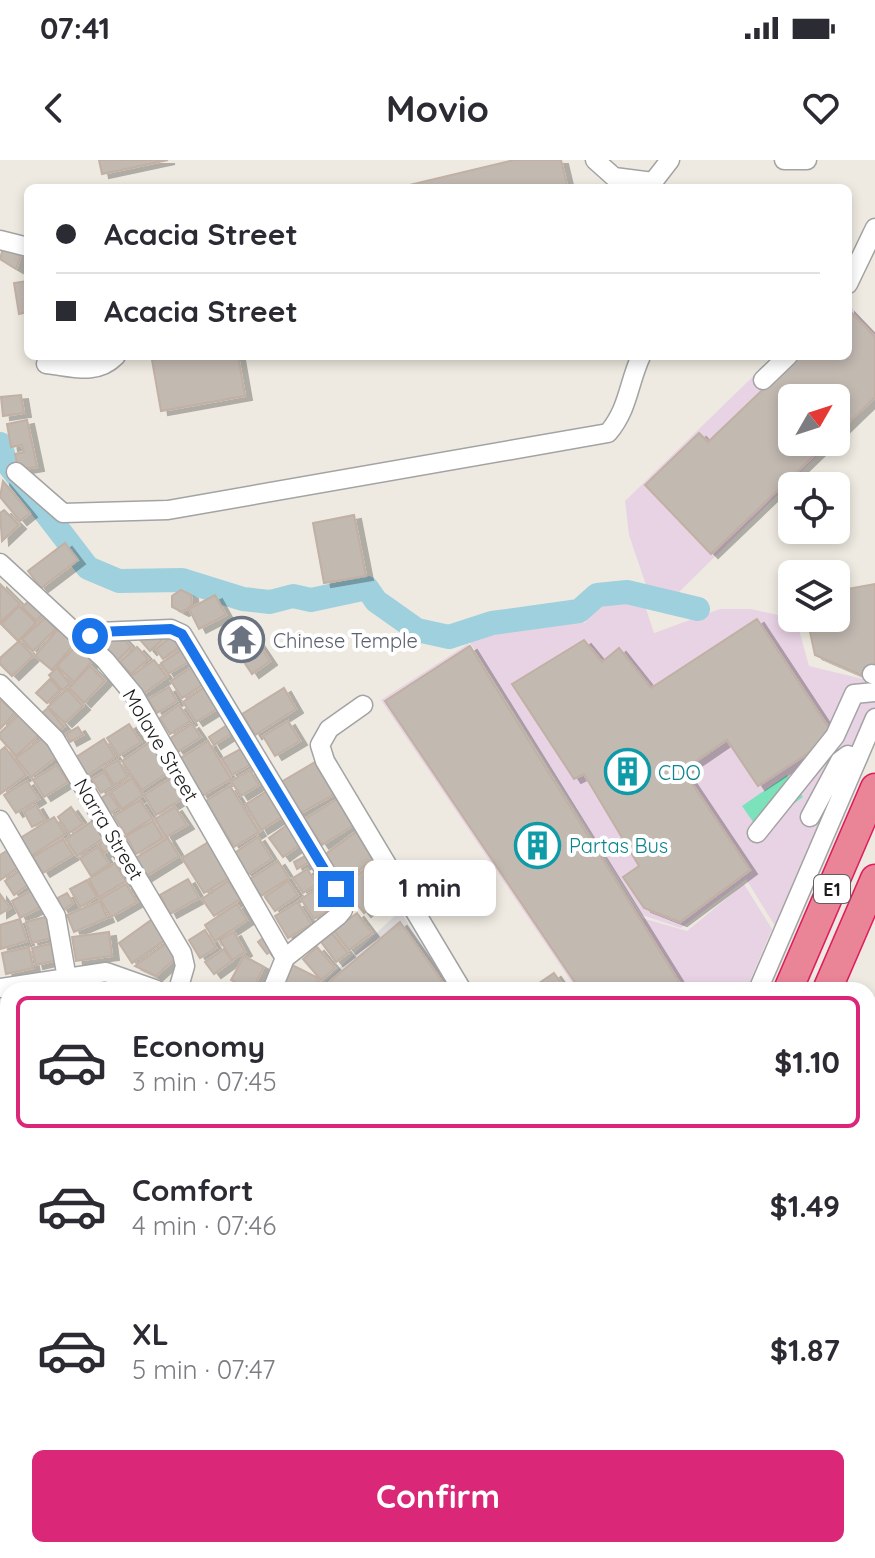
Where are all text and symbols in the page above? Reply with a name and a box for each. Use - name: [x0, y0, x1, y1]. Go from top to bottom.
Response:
- text: 07:41: [40, 9, 110, 47]
- icon: back: [32, 86, 76, 130]
- text: Movio: [386, 86, 489, 131]
- icon: heart: [799, 86, 843, 130]
- text: Acacia Street: [104, 215, 298, 253]
- text: Acacia Street: [104, 292, 298, 330]
- north arrow: [778, 384, 850, 456]
- map controls: [778, 384, 850, 632]
- button: locate: [778, 472, 850, 544]
- button: layers: [778, 560, 850, 632]
- temple icon: Chinese Temple: [218, 616, 266, 664]
- route start: [72, 618, 108, 654]
- place label: Chinese Temple: [273, 628, 418, 653]
- street label: Molave Street: [118, 684, 205, 806]
- building icon: CDO: [603, 748, 651, 796]
- place label: CDO: [658, 760, 701, 785]
- street label: Narra Street: [69, 774, 149, 885]
- building icon: Partas Bus: [514, 821, 562, 869]
- place label: Partas Bus: [569, 833, 668, 858]
- callout: 1 min: [364, 861, 496, 917]
- route end: [318, 871, 354, 907]
- text: 1 min: [399, 871, 462, 904]
- road number: E1: [814, 875, 850, 903]
- icon: car: [36, 1026, 108, 1098]
- text: Economy: [132, 1027, 265, 1065]
- text: $1.10: [774, 1043, 840, 1081]
- text: 3 min · 07:45: [132, 1065, 277, 1098]
- icon: car: [36, 1170, 108, 1242]
- text: Comfort: [132, 1171, 253, 1209]
- text: $1.49: [770, 1187, 840, 1225]
- text: 4 min · 07:46: [132, 1209, 276, 1242]
- icon: car: [36, 1314, 108, 1386]
- text: XL: [132, 1315, 169, 1353]
- text: $1.87: [770, 1331, 840, 1369]
- text: 5 min · 07:47: [132, 1353, 275, 1386]
- button: Confirm: [32, 1450, 844, 1542]

